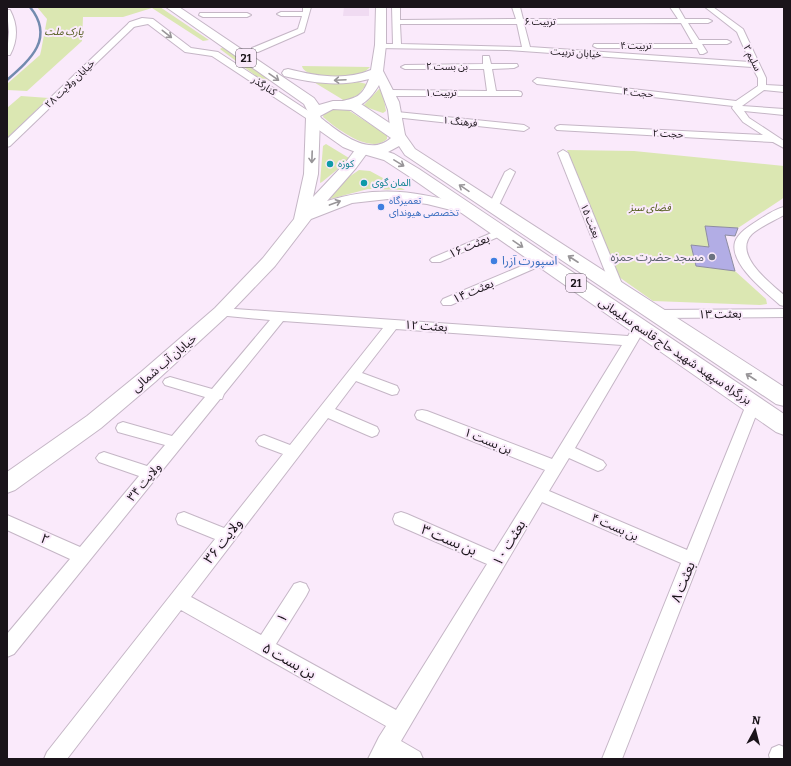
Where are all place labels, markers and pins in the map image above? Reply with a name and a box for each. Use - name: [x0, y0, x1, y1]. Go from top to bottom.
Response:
- place label: کوزه: [338, 158, 355, 170]
- marker: کوزه: [325, 159, 335, 169]
- place label: المان گوی: [372, 177, 411, 189]
- marker: المان گوی: [359, 178, 369, 188]
- place label: تعمیرگاه تخصصی هیوندای: [389, 195, 459, 219]
- marker: تعمیرگاه تخصصی هیوندای: [376, 202, 386, 212]
- place label: مسجد حضرت حمزه: [610, 250, 704, 264]
- marker: مسجد حضرت حمزه: [707, 252, 717, 262]
- place label: اسپورت آزرا: [502, 254, 557, 269]
- marker: اسپورت آزرا: [489, 256, 499, 266]

